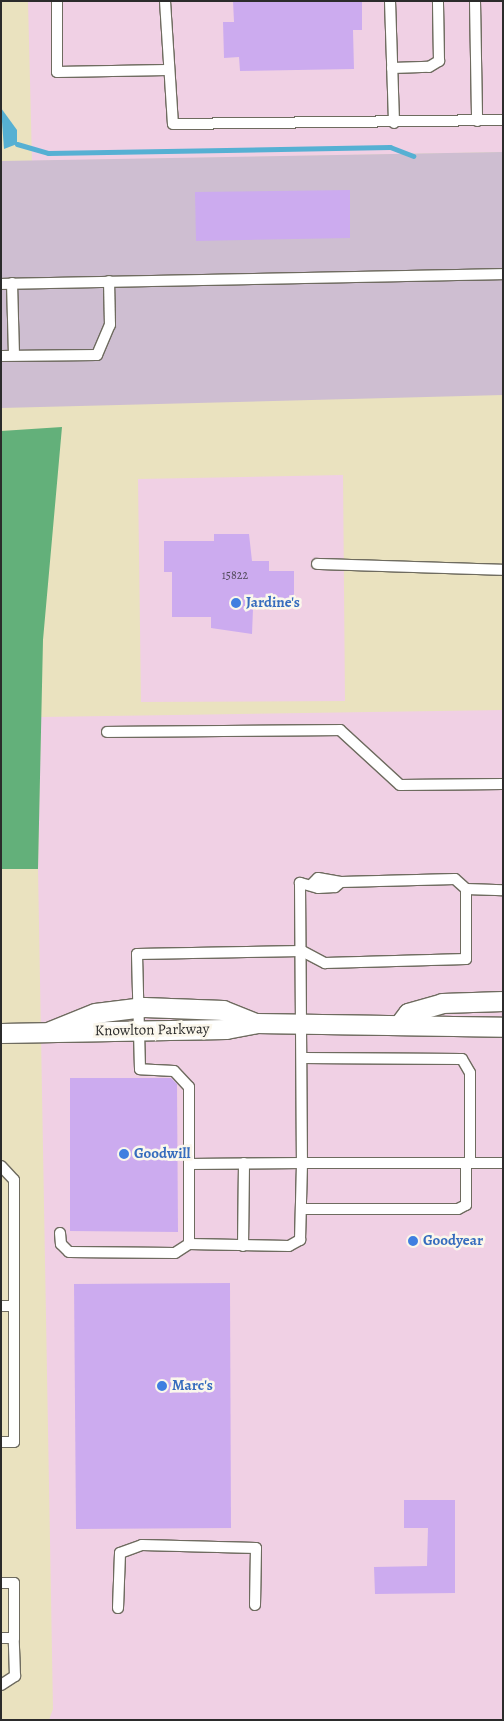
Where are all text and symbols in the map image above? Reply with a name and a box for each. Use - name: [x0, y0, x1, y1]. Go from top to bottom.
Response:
- house number: 15822: [222, 569, 248, 583]
- place label: Jardine's: [246, 594, 300, 612]
- marker: Jardine's: [230, 597, 242, 609]
- street label: Knowlton Parkway: [95, 1020, 209, 1040]
- place label: Goodwill: [134, 1145, 190, 1163]
- marker: Goodwill: [118, 1148, 130, 1160]
- place label: Goodyear: [423, 1232, 483, 1250]
- marker: Goodyear: [407, 1235, 419, 1247]
- place label: Marc's: [172, 1377, 213, 1395]
- marker: Marc's: [156, 1380, 168, 1392]

